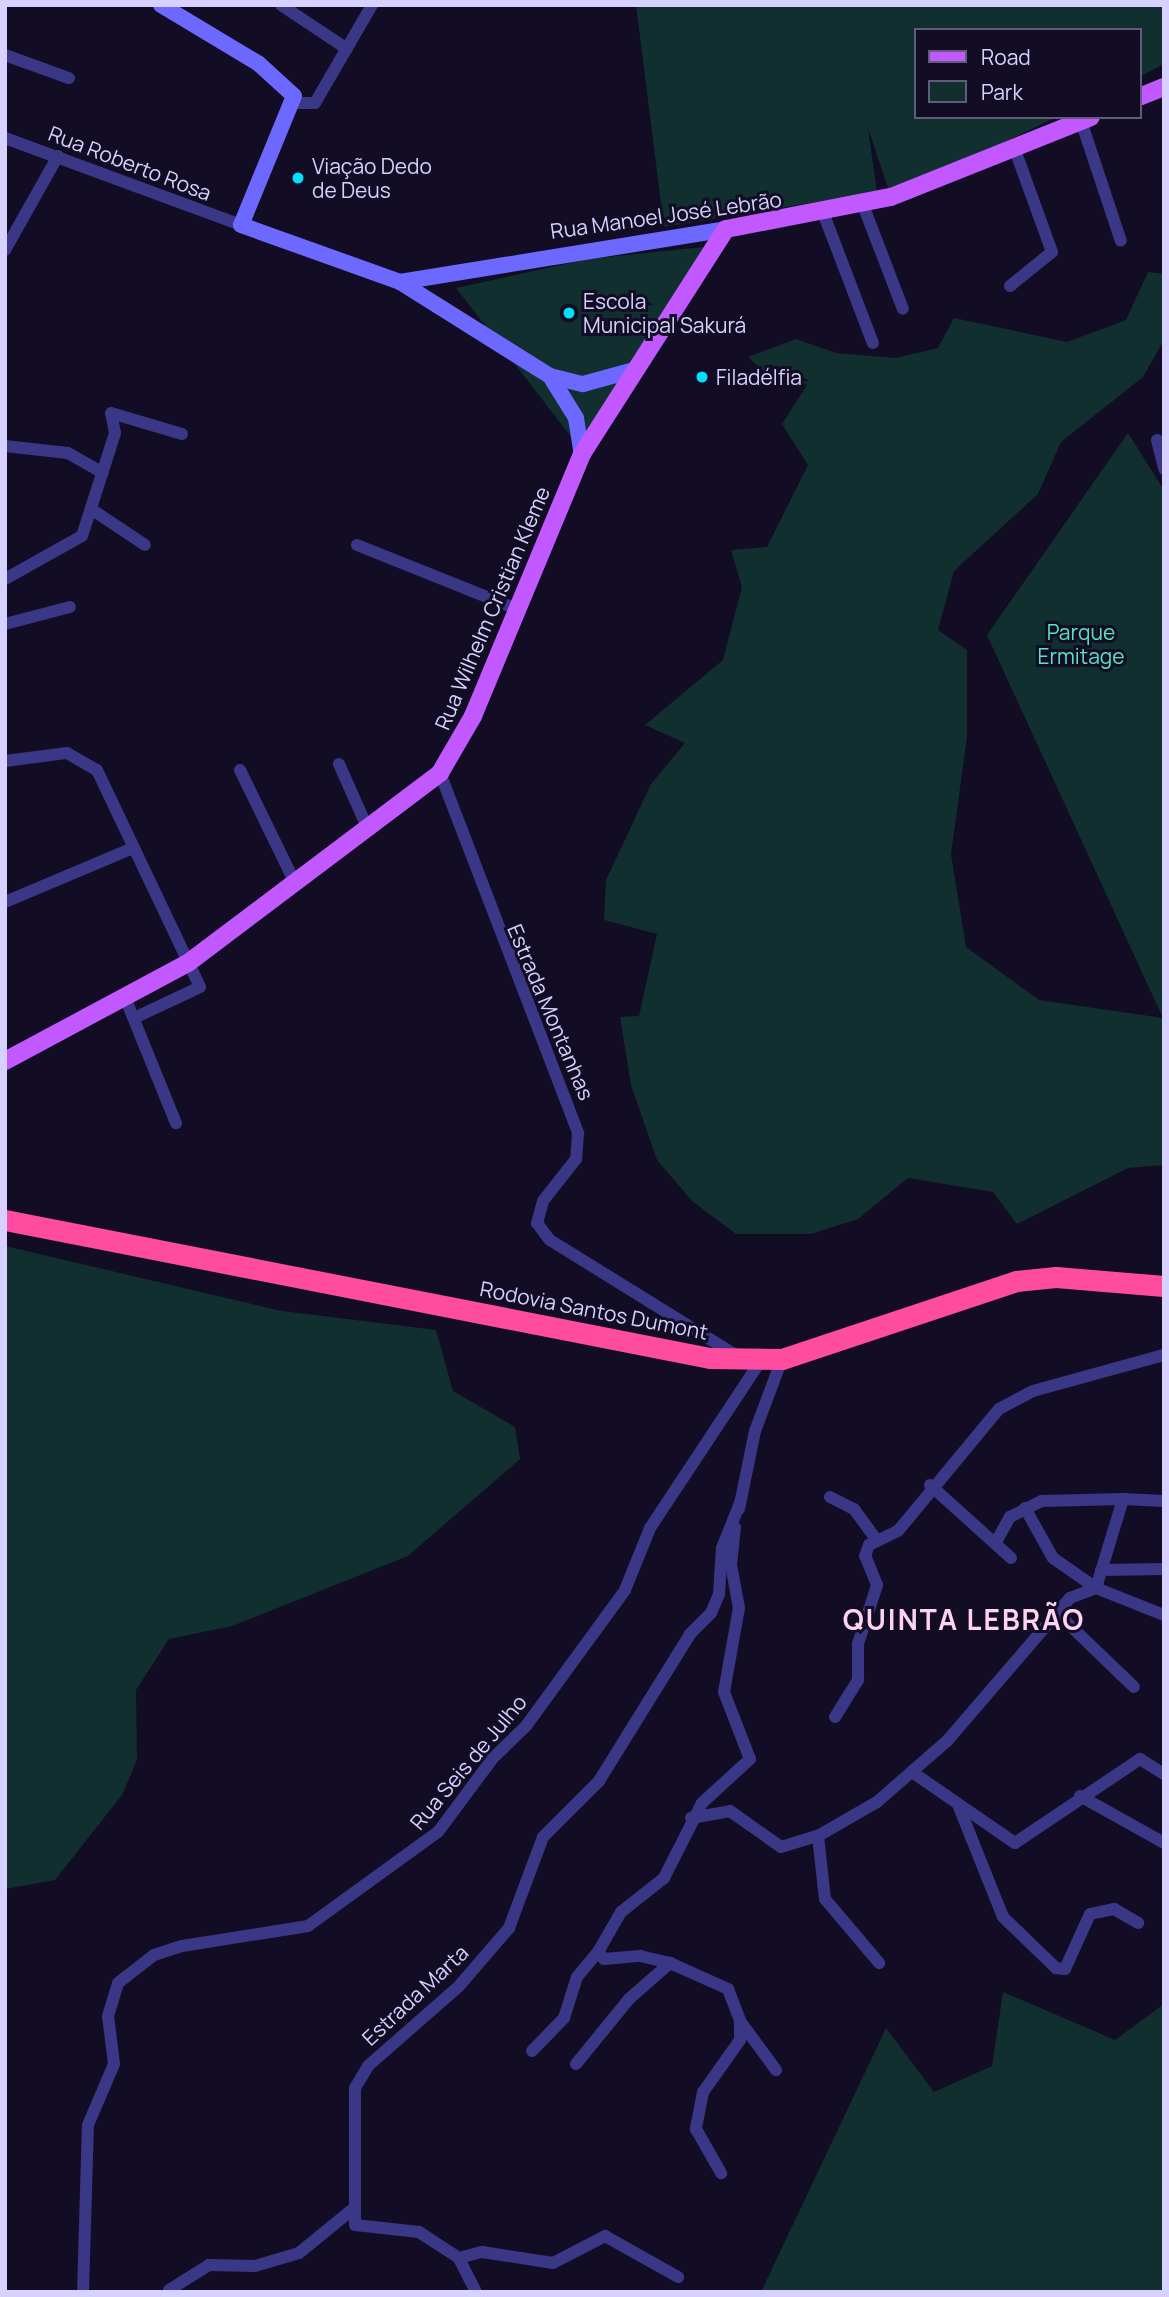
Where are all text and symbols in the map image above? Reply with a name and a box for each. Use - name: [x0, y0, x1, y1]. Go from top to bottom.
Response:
- legend: [914, 28, 1141, 119]
- text: Road: [981, 43, 1031, 71]
- text: Park: [981, 78, 1023, 106]
- street label: Rua Roberto Rosa: [45, 120, 215, 206]
- place label: Viação Dedo de Deus: [312, 153, 432, 203]
- marker: Viação Dedo de Deus: [290, 170, 306, 186]
- street label: Rua Manoel José Lebrão: [549, 186, 783, 244]
- place label: Escola Municipal Sakurá: [583, 288, 746, 338]
- marker: Escola Municipal Sakurá: [561, 305, 577, 321]
- place label: Filadélfia: [716, 364, 802, 390]
- marker: Filadélfia: [694, 369, 710, 385]
- street label: Rua Wilhelm Cristian Kleme: [429, 483, 555, 733]
- park label: Parque Ermitage: [1037, 619, 1125, 669]
- street label: Estrada Montanhas: [503, 920, 599, 1104]
- street label: Rodovia Santos Dumont: [478, 1276, 710, 1344]
- district label: QUINTA LEBRÃO: [844, 1602, 1084, 1636]
- street label: Rua Seis de Julho: [404, 1690, 532, 1834]
- street label: Estrada Marta: [357, 1940, 473, 2050]

